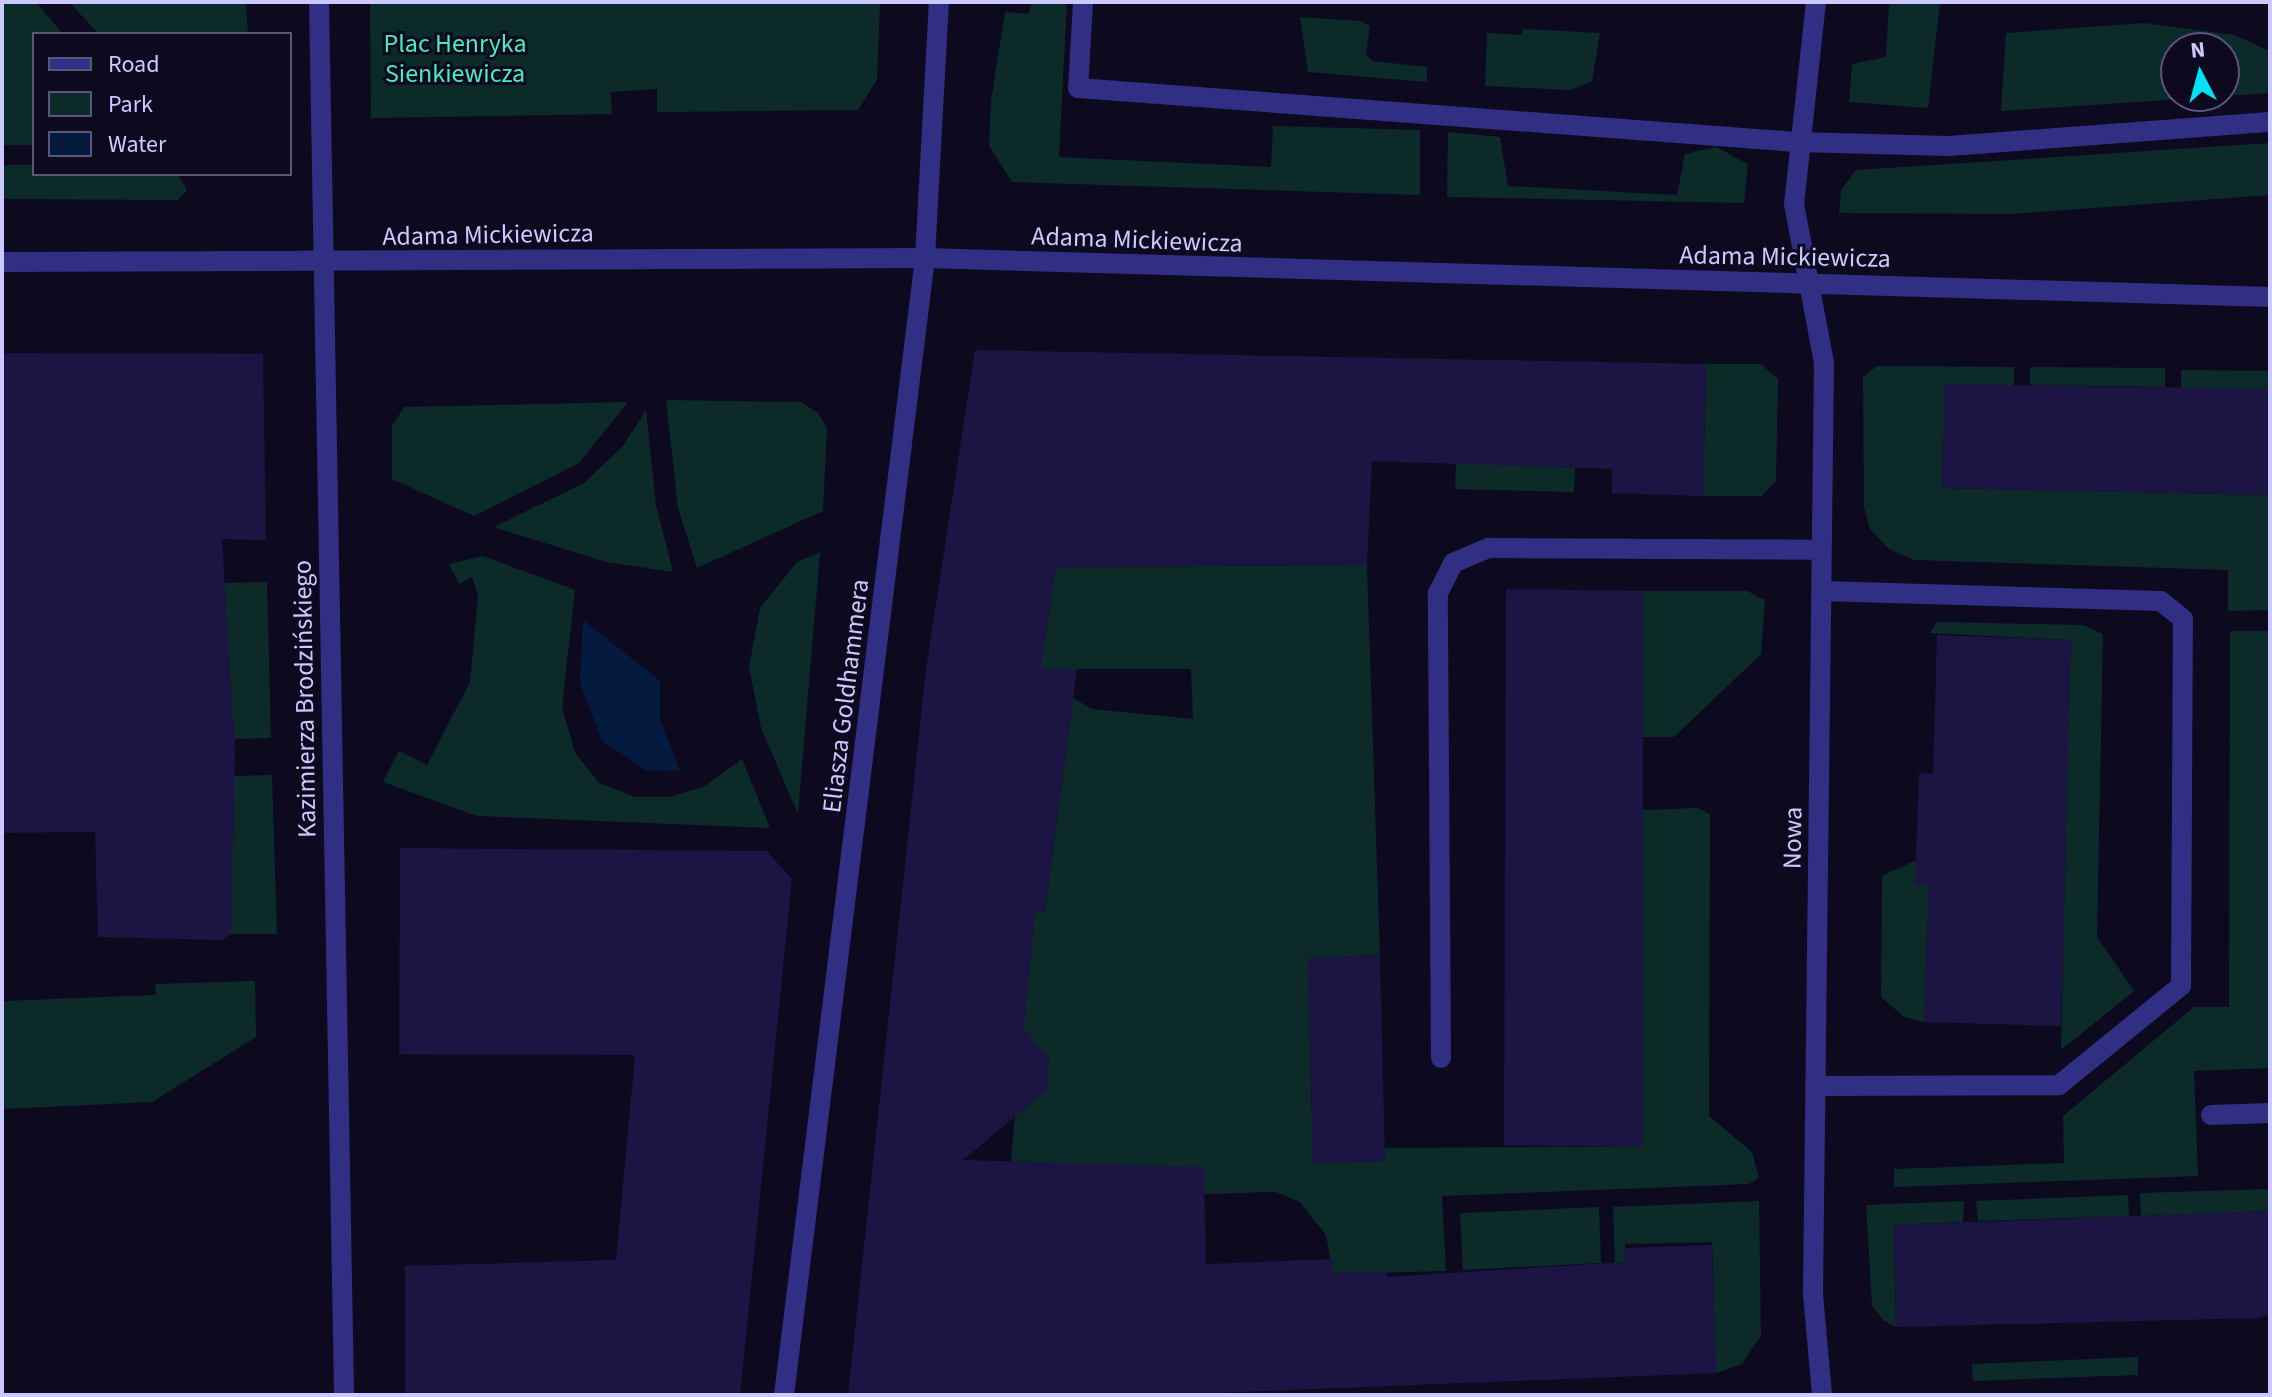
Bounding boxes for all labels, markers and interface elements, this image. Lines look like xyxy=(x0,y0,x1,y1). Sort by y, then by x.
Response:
park label: Plac Henryka Sienkiewicza xyxy=(383,28,527,90)
legend xyxy=(32,32,292,176)
north arrow xyxy=(2160,32,2240,112)
text: N xyxy=(2189,33,2207,67)
text: Road xyxy=(108,47,160,82)
text: Park xyxy=(108,87,153,122)
text: Water xyxy=(108,127,166,162)
street label: Adama Mickiewicza xyxy=(382,218,594,252)
street label: Adama Mickiewicza xyxy=(1031,221,1243,259)
street label: Adama Mickiewicza xyxy=(1679,240,1891,274)
street label: Kazimierza Brodzińskiego xyxy=(287,560,323,838)
street label: Eliasza Goldhammera xyxy=(816,577,876,815)
street label: Nowa xyxy=(1777,807,1809,869)

